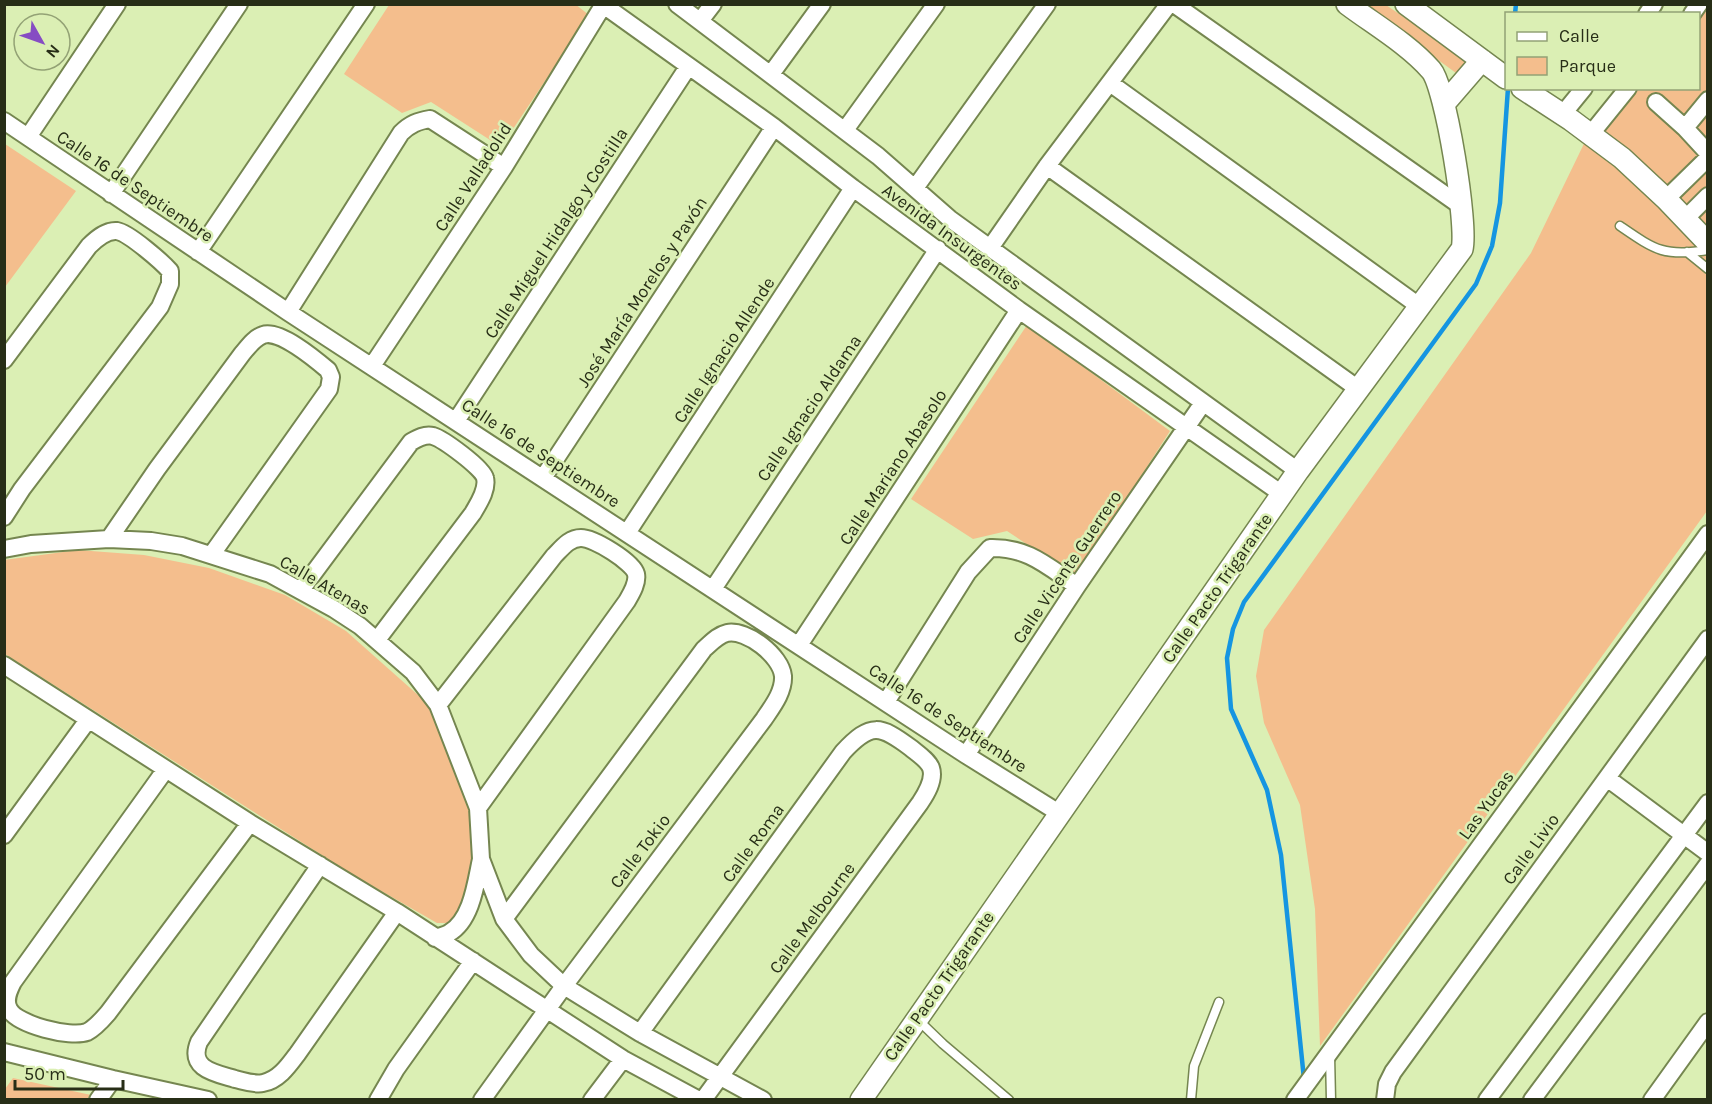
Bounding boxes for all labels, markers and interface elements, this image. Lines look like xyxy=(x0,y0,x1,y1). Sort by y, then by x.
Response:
north arrow xyxy=(12,12,72,72)
legend xyxy=(1505,12,1700,90)
text: Calle xyxy=(1559,25,1599,47)
text: N xyxy=(42,41,64,62)
text: Parque xyxy=(1559,55,1616,77)
street label: Calle Valladolid xyxy=(430,118,516,236)
street label: Calle Miguel Hidalgo y Costilla xyxy=(479,123,633,343)
street label: Calle 16 de Septiembre xyxy=(52,125,218,247)
street label: Avenida Insurgentes xyxy=(878,179,1026,295)
street label: José María Morelos y Pavón xyxy=(572,192,712,392)
street label: Calle Ignacio Allende xyxy=(669,273,779,427)
street label: Calle Ignacio Aldama xyxy=(752,331,866,485)
street label: Calle Mariano Abasolo xyxy=(834,385,952,549)
street label: Calle 16 de Septiembre xyxy=(458,394,624,512)
street label: Calle Vicente Guerrero xyxy=(1008,486,1126,648)
street label: Calle Pacto Trigarante xyxy=(1157,509,1277,667)
street label: Calle Atenas xyxy=(276,550,374,620)
street label: Calle 16 de Septiembre xyxy=(865,659,1031,777)
street label: Las Yucas xyxy=(1454,766,1518,844)
street label: Calle Roma xyxy=(717,799,789,887)
street label: Calle Livio xyxy=(1498,809,1564,889)
street label: Calle Tokio xyxy=(605,810,675,892)
street label: Calle Melbourne xyxy=(764,858,860,978)
street label: Calle Pacto Trigarante xyxy=(879,907,999,1065)
scale bar xyxy=(15,1053,123,1091)
text: 50 m xyxy=(24,1063,66,1085)

